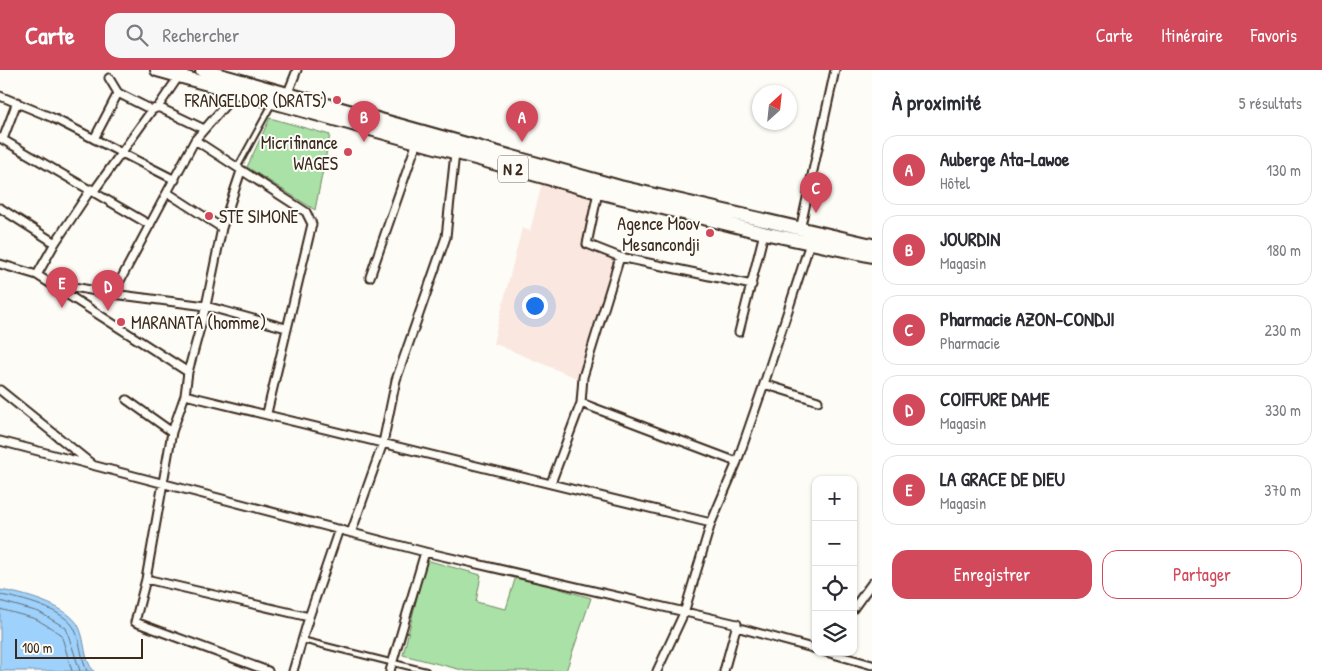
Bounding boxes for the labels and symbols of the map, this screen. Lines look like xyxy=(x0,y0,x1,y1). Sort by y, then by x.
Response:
north arrow xyxy=(752,85,797,130)
place label: FRANGELDOR (DRATS) xyxy=(184,88,327,113)
marker: FRANGELDOR (DRATS) xyxy=(331,94,343,106)
pin: B xyxy=(348,101,380,142)
pin: A xyxy=(506,101,538,142)
place label: Micrifinance WAGES xyxy=(261,130,338,176)
marker: Micrifinance WAGES xyxy=(342,146,354,158)
road number: N 2 xyxy=(498,156,528,182)
pin: C xyxy=(800,172,832,213)
place label: STE SIMONE xyxy=(219,204,299,229)
marker: STE SIMONE xyxy=(203,210,215,222)
place label: Agence Moov Mesancondji xyxy=(617,211,700,257)
marker: Agence Moov Mesancondji xyxy=(704,227,716,239)
pin: E xyxy=(46,267,78,308)
pin: D xyxy=(92,270,124,311)
your location xyxy=(522,293,548,319)
place label: MARANATA (homme) xyxy=(131,310,266,335)
marker: MARANATA (homme) xyxy=(115,316,127,328)
scale bar xyxy=(15,636,142,659)

